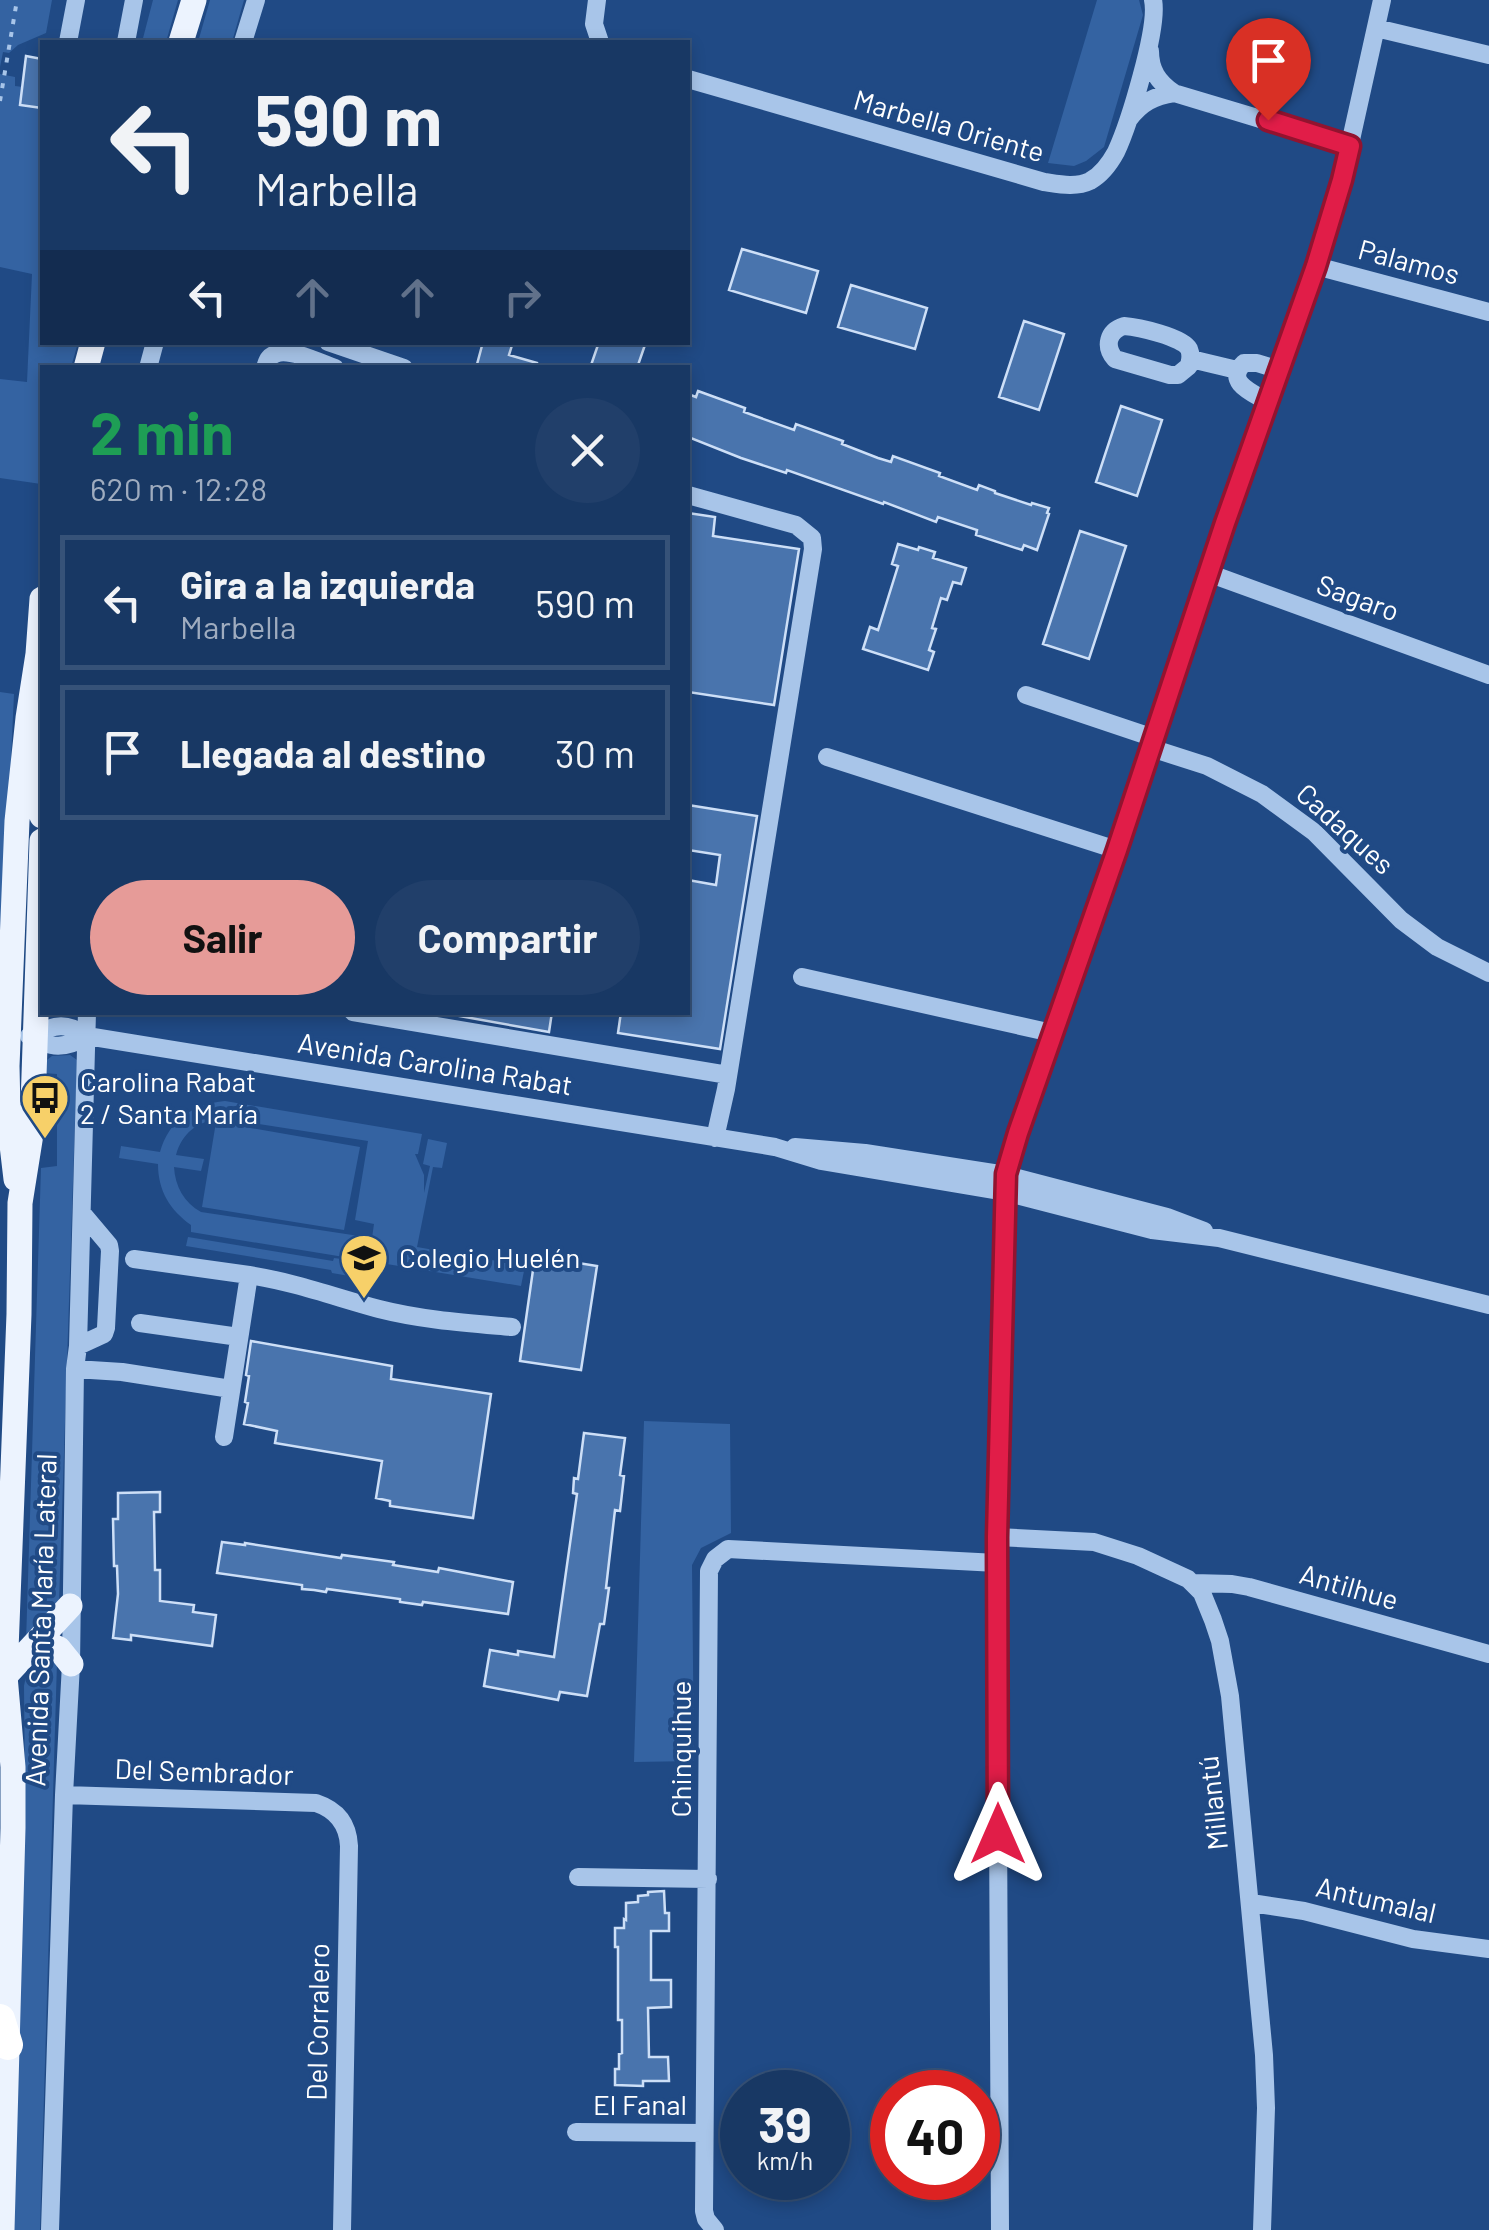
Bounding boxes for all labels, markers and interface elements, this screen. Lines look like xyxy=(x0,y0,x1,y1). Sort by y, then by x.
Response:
pin xyxy=(1226,18,1311,121)
icon: arrive xyxy=(1241,33,1296,88)
text: 590 m xyxy=(255,76,442,160)
icon: left xyxy=(90,80,220,210)
street label: Marbella Oriente xyxy=(850,82,1049,169)
text: Marbella xyxy=(255,161,419,215)
street label: Palamos xyxy=(1355,231,1464,291)
icon: left xyxy=(180,270,235,325)
icon: ahead xyxy=(285,270,340,325)
icon: ahead xyxy=(390,270,445,325)
icon: right xyxy=(495,270,550,325)
text: 2 min xyxy=(90,395,234,467)
button: close xyxy=(535,398,640,503)
text: 620 m · 12:28 xyxy=(90,469,267,507)
text: Gira a la izquierda xyxy=(180,561,475,607)
street label: Sagaro xyxy=(1312,567,1404,628)
icon: left xyxy=(95,575,150,630)
text: 590 m xyxy=(535,580,635,626)
text: Marbella xyxy=(180,607,296,645)
icon: arrive xyxy=(95,725,150,780)
text: Llegada al destino xyxy=(180,730,486,776)
text: 30 m xyxy=(555,730,635,776)
street label: Cadaques xyxy=(1290,776,1401,881)
button: Salir xyxy=(90,880,355,995)
button: Compartir xyxy=(375,880,640,995)
street label: Avenida Carolina Rabat xyxy=(295,1025,575,1102)
place label: Carolina Rabat 2 / Santa María xyxy=(80,1064,258,1130)
bus stop icon: Carolina Rabat 2 / Santa María xyxy=(19,1072,71,1140)
school or university icon: Colegio Huelén xyxy=(338,1232,390,1300)
place label: Colegio Huelén xyxy=(399,1240,580,1274)
street label: Avenida Santa María Lateral xyxy=(17,1453,63,1787)
street label: Antilhue xyxy=(1296,1556,1402,1616)
street label: Chinquihue xyxy=(663,1681,697,1817)
street label: Del Sembrador xyxy=(114,1751,294,1791)
street label: Millantú xyxy=(1190,1754,1234,1852)
position arrow xyxy=(946,1782,1050,1886)
street label: Antumalal xyxy=(1313,1869,1439,1929)
street label: Del Corralero xyxy=(299,1943,335,2101)
speed limit sign: 40 xyxy=(870,2070,1000,2200)
street label: El Fanal xyxy=(593,2087,687,2121)
text: 39 xyxy=(758,2093,812,2153)
text: km/h xyxy=(757,2145,813,2175)

